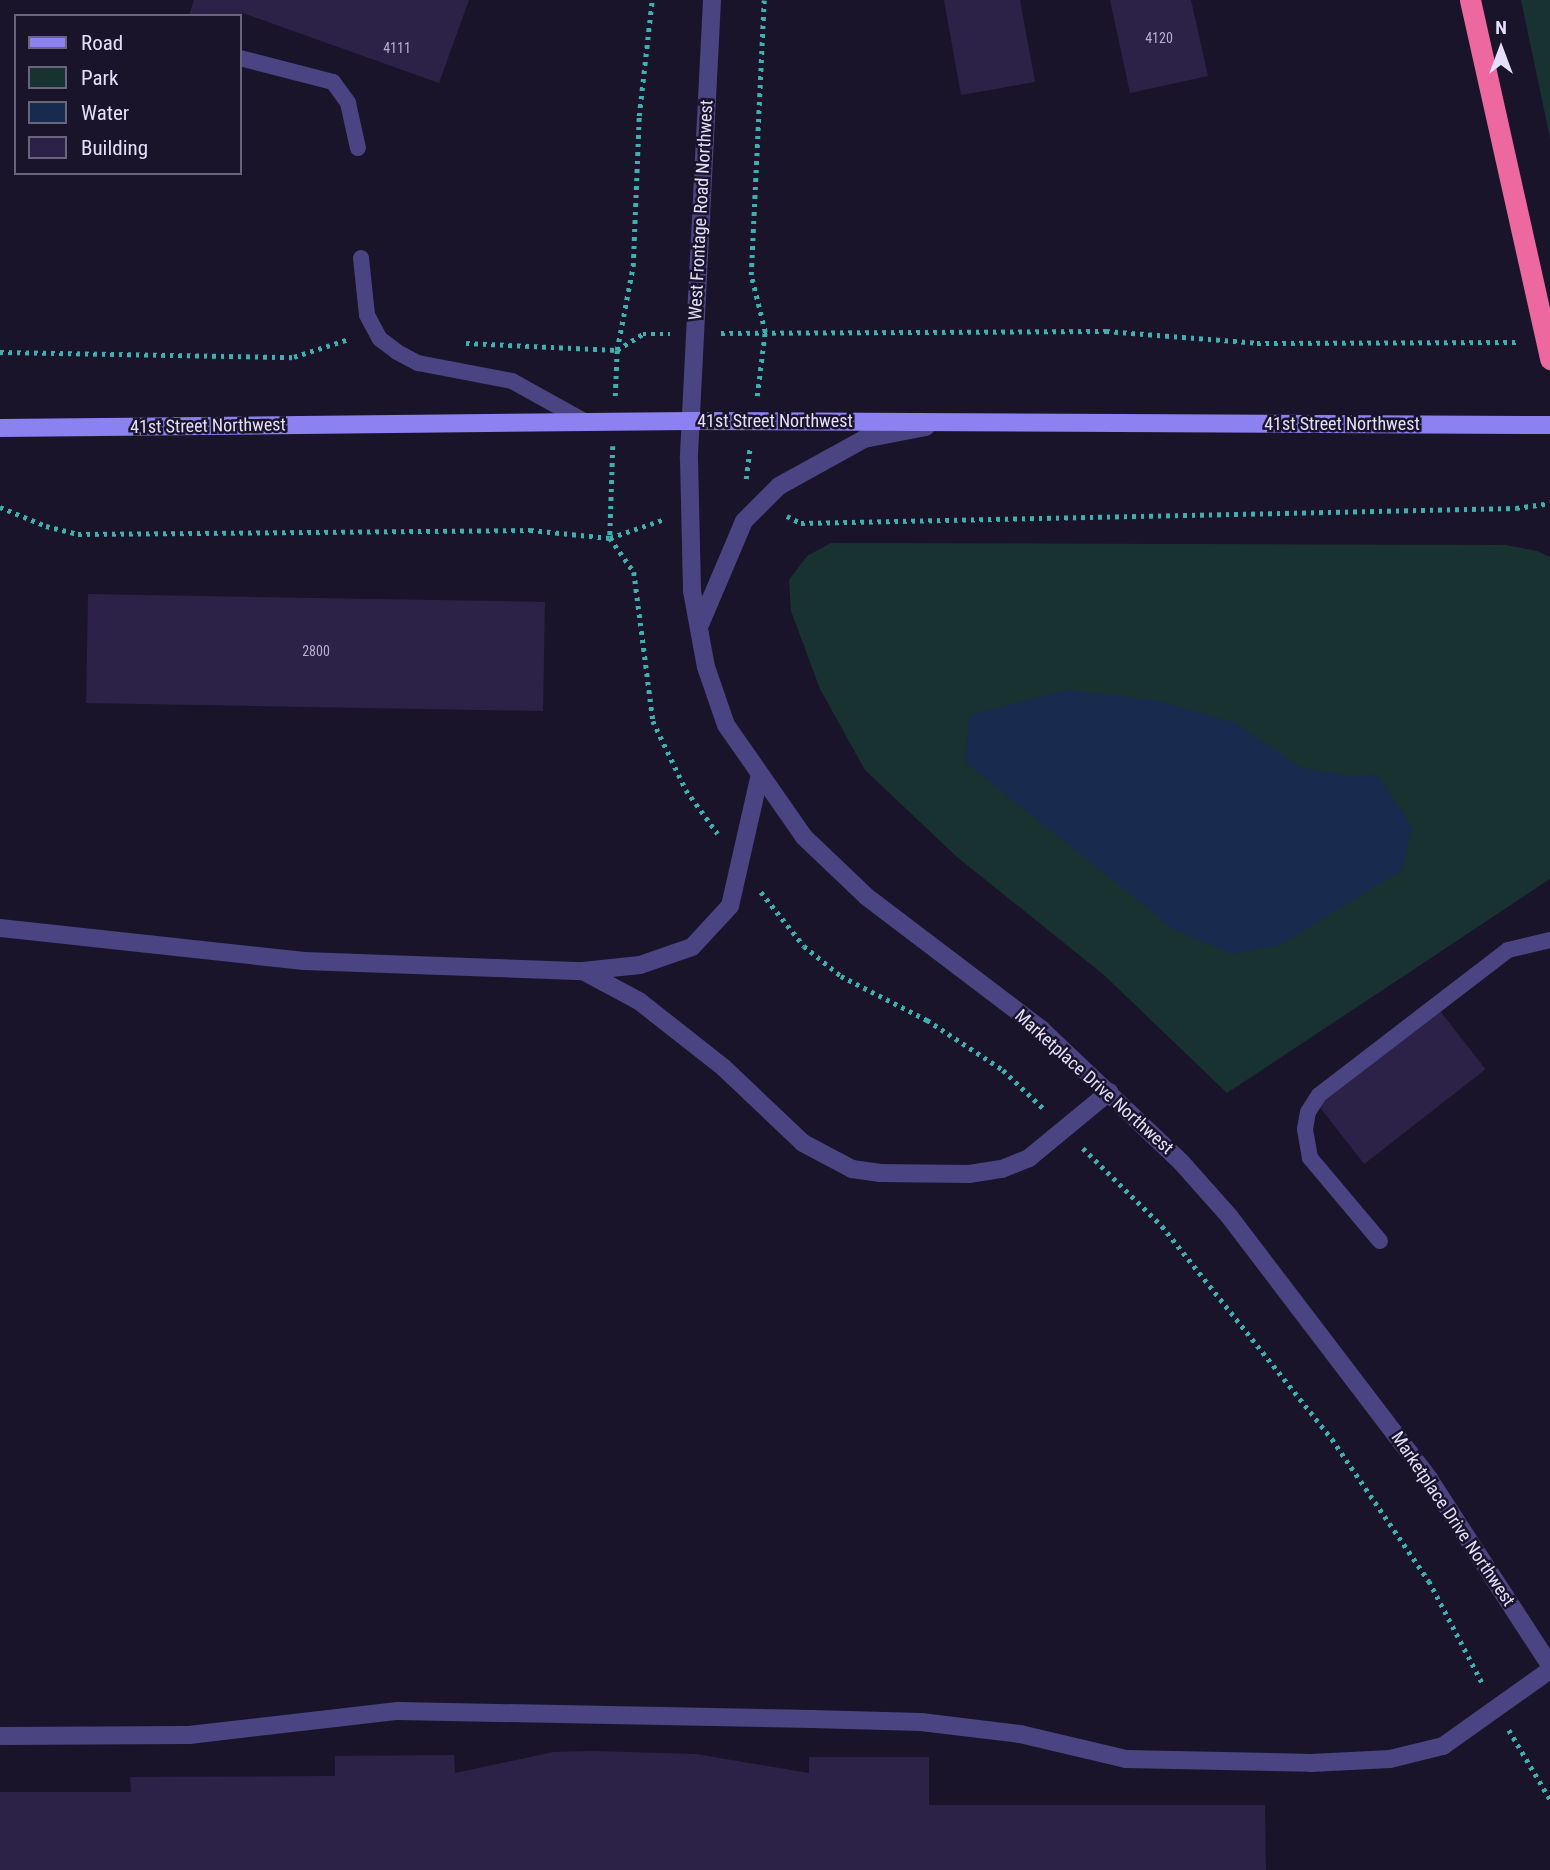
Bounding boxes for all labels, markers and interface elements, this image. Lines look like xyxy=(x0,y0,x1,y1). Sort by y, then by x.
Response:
legend xyxy=(14,14,242,175)
north arrow xyxy=(1466,14,1536,84)
text: N xyxy=(1495,16,1507,39)
house number: 4120 xyxy=(1145,30,1173,46)
text: Road xyxy=(81,31,123,55)
house number: 4111 xyxy=(383,40,411,56)
text: Park xyxy=(81,66,118,90)
street label: West Frontage Road Northwest xyxy=(684,99,718,321)
text: Water xyxy=(81,101,129,125)
text: Building xyxy=(81,136,148,160)
street label: 41st Street Northwest xyxy=(697,410,853,432)
street label: 41st Street Northwest xyxy=(1264,413,1420,435)
street label: 41st Street Northwest xyxy=(130,414,286,438)
house number: 2800 xyxy=(302,643,330,659)
street label: Marketplace Drive Northwest xyxy=(1010,1005,1178,1159)
street label: Marketplace Drive Northwest xyxy=(1387,1428,1519,1610)

